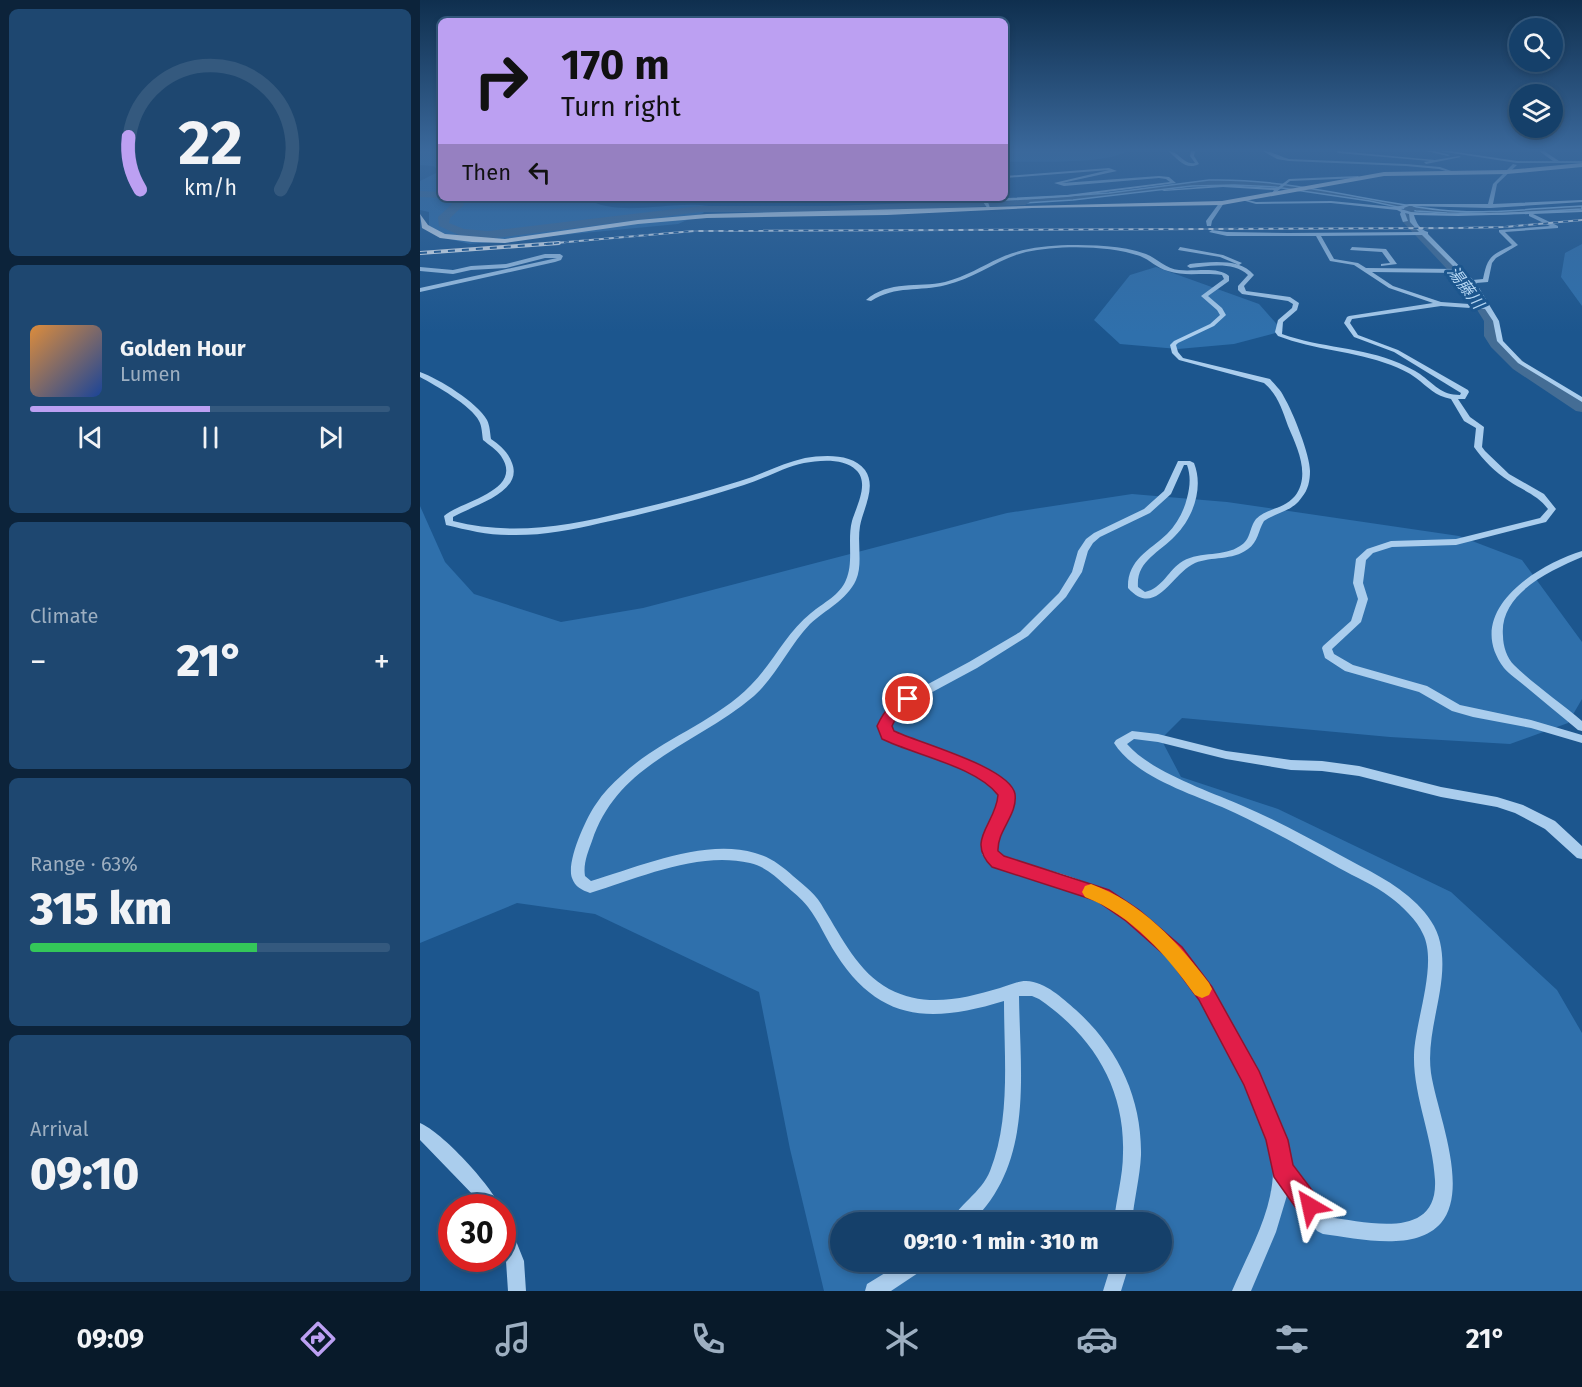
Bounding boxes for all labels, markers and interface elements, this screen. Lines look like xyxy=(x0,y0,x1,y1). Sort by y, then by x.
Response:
map controls xyxy=(1509,18,1563,138)
button: search xyxy=(1509,18,1563,72)
text: 170 m xyxy=(561,40,670,90)
icon: right xyxy=(462,42,540,120)
button: layers xyxy=(1509,84,1563,138)
text: Turn right xyxy=(561,91,681,123)
text: 22 xyxy=(178,106,242,181)
icon: left xyxy=(523,156,556,189)
text: Then xyxy=(462,159,511,186)
text: km/h xyxy=(183,175,237,201)
water label: 湯藤川 xyxy=(1444,262,1489,314)
text: Golden Hour xyxy=(120,335,246,362)
text: Lumen xyxy=(120,362,181,386)
icon: previous xyxy=(74,421,107,454)
icon: pause xyxy=(194,421,227,454)
icon: next xyxy=(314,421,347,454)
text: Climate xyxy=(30,604,98,628)
text: 21° xyxy=(176,634,244,688)
text: − xyxy=(30,642,47,682)
text: + xyxy=(374,642,390,682)
pin xyxy=(882,673,933,724)
icon: arrive xyxy=(891,682,924,715)
text: Range · 63% xyxy=(30,852,138,876)
text: 315 km xyxy=(30,882,172,936)
text: Arrival xyxy=(30,1117,89,1141)
text: 09:10 xyxy=(30,1147,139,1201)
position arrow xyxy=(1278,1174,1342,1238)
speed limit sign: 30 xyxy=(438,1194,516,1272)
text: 09:10 · 1 min · 310 m xyxy=(904,1228,1098,1255)
icon: directions xyxy=(297,1318,339,1360)
icon: music xyxy=(492,1318,534,1360)
icon: phone xyxy=(687,1318,729,1360)
icon: climate xyxy=(881,1318,923,1360)
icon: car xyxy=(1076,1318,1118,1360)
icon: filters xyxy=(1271,1318,1313,1360)
text: 09:09 xyxy=(76,1323,144,1355)
text: 21° xyxy=(1466,1323,1506,1355)

